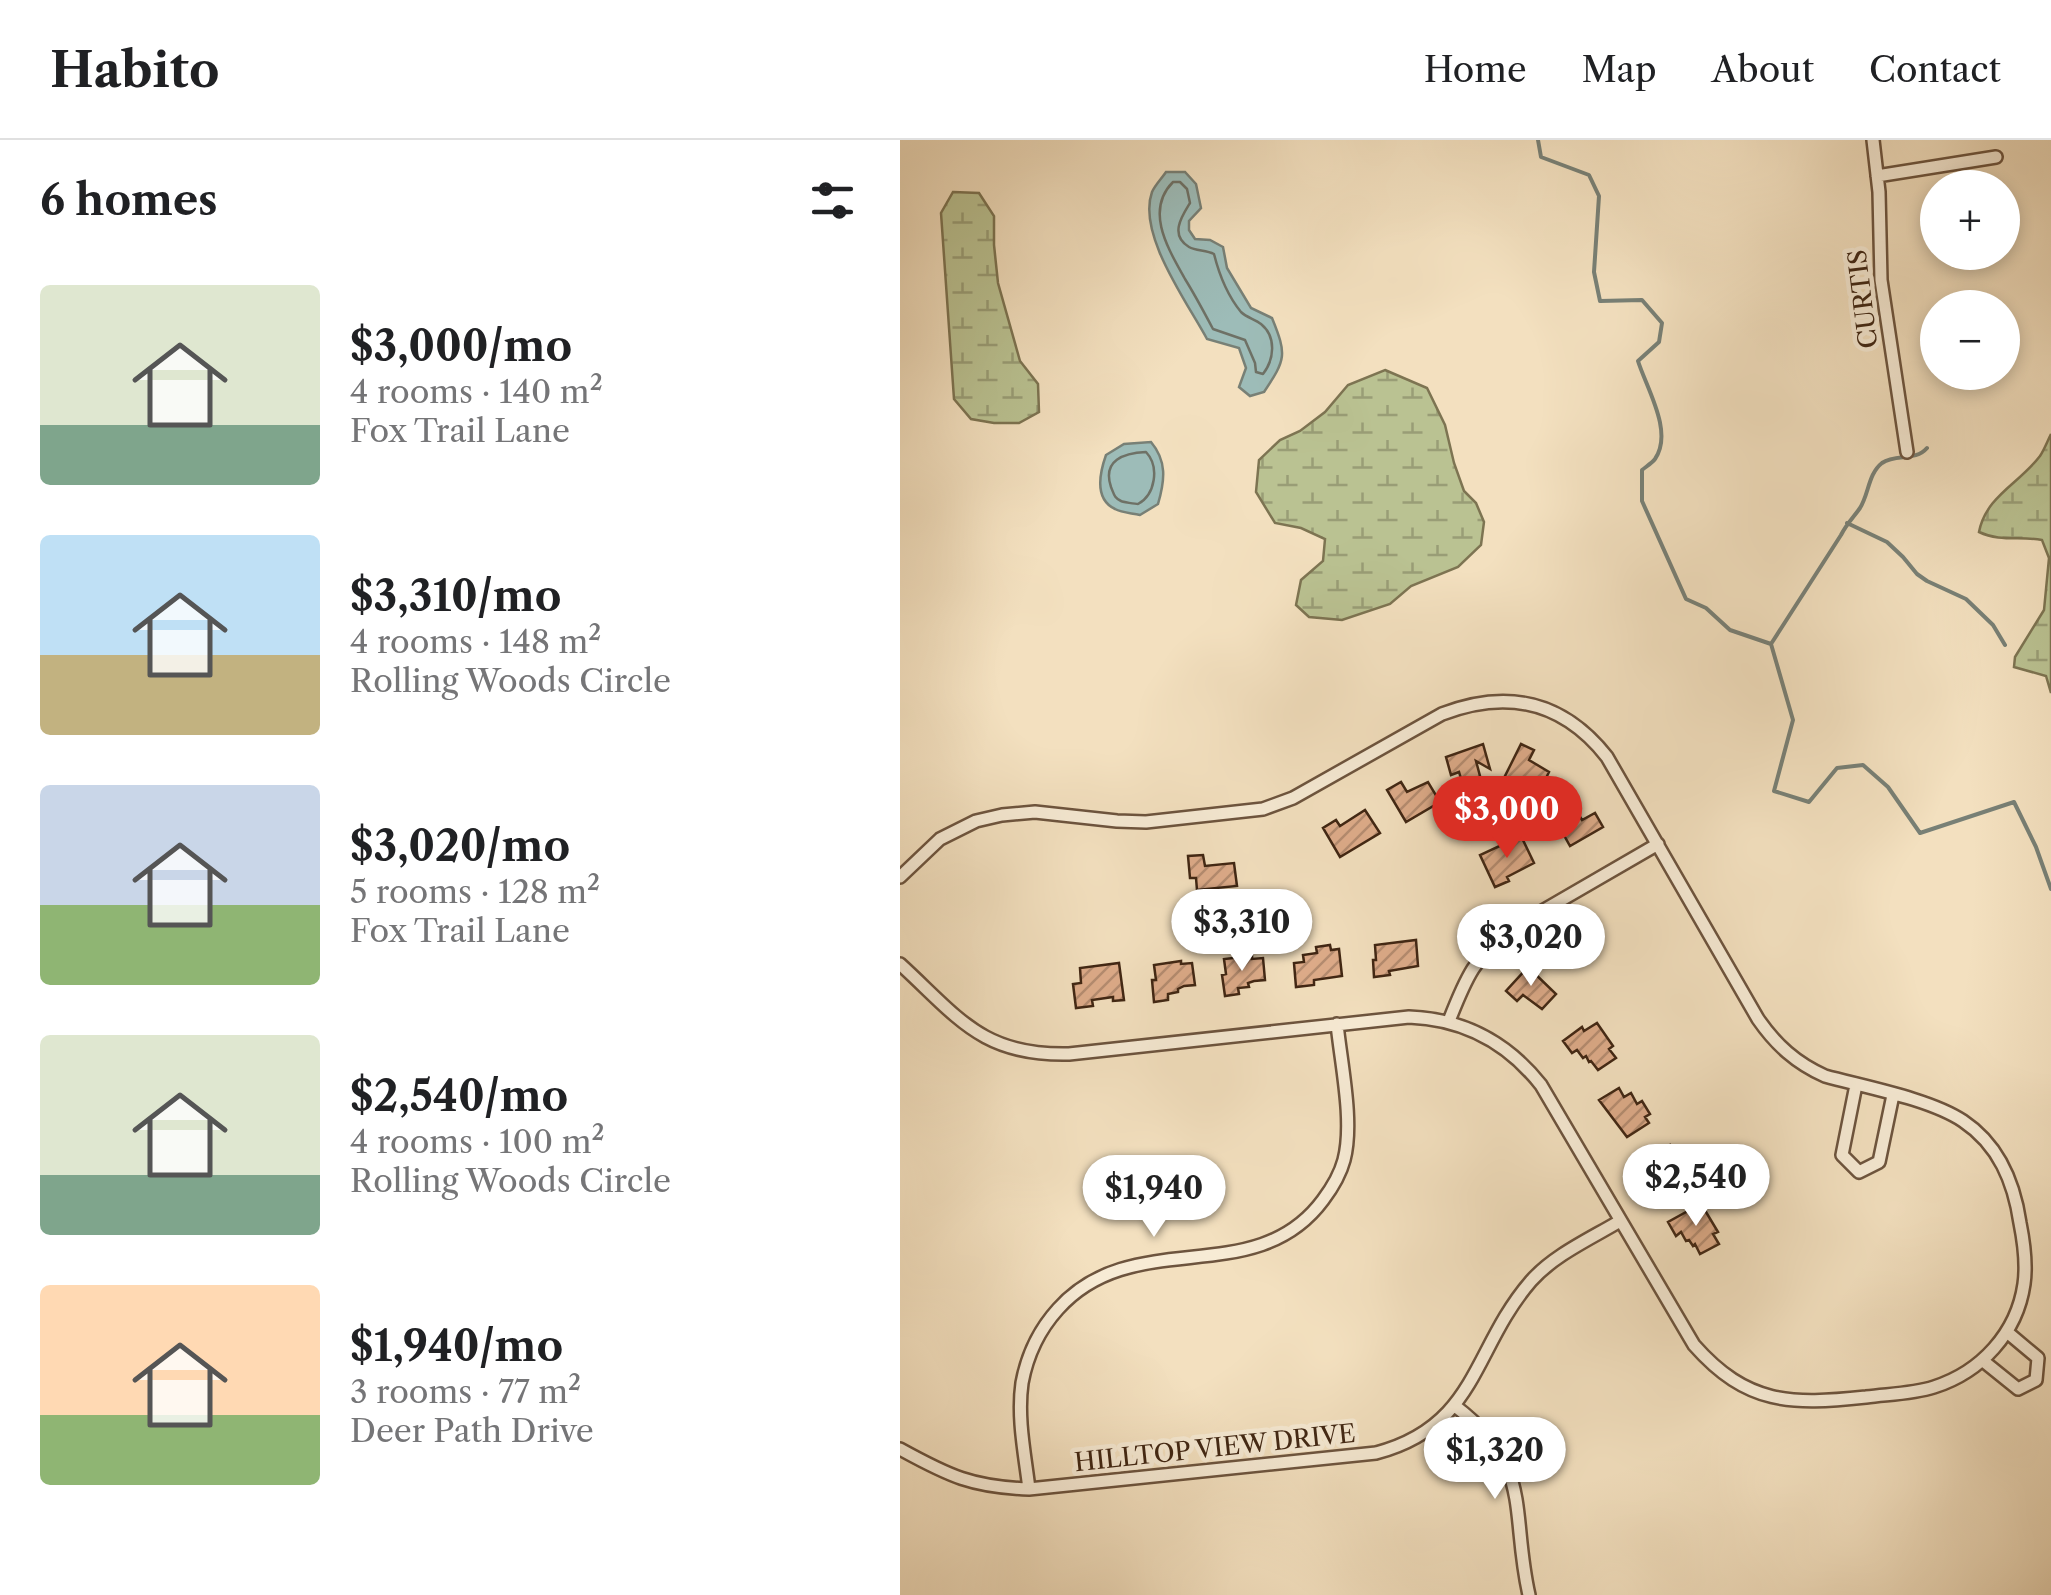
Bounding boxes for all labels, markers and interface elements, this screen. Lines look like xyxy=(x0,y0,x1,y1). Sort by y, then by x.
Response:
text: Habito xyxy=(50,40,219,99)
text: Home xyxy=(1424,48,1526,91)
text: Map xyxy=(1581,48,1657,91)
text: About xyxy=(1712,48,1814,91)
text: Contact xyxy=(1869,48,2001,91)
map controls xyxy=(1920,170,2020,390)
button: + xyxy=(1920,170,2020,270)
icon: filters xyxy=(805,173,860,228)
text: 6 homes xyxy=(40,174,218,226)
street label: CURTIS xyxy=(1842,248,1884,350)
button: − xyxy=(1920,290,2020,390)
text: $3,000/mo xyxy=(350,320,572,372)
icon: home xyxy=(120,325,240,445)
text: 4 rooms · 140 m² xyxy=(350,372,603,411)
text: Fox Trail Lane xyxy=(350,411,570,450)
text: $3,310/mo xyxy=(350,570,561,622)
icon: home xyxy=(120,575,240,695)
text: 4 rooms · 148 m² xyxy=(350,622,601,661)
text: Rolling Woods Circle xyxy=(350,661,671,700)
pin: $3,000 xyxy=(1426,776,1588,861)
text: $3,000 xyxy=(1454,789,1560,828)
text: $3,020/mo xyxy=(350,820,570,872)
icon: home xyxy=(120,825,240,945)
text: 5 rooms · 128 m² xyxy=(350,872,600,911)
pin: $3,310 xyxy=(1161,889,1323,974)
text: $3,310 xyxy=(1193,902,1291,941)
pin: $3,020 xyxy=(1450,904,1612,989)
text: Fox Trail Lane xyxy=(350,911,570,950)
text: $3,020 xyxy=(1479,917,1583,956)
text: $2,540/mo xyxy=(350,1070,568,1122)
icon: home xyxy=(120,1075,240,1195)
text: 4 rooms · 100 m² xyxy=(350,1122,605,1161)
pin: $2,540 xyxy=(1615,1144,1777,1229)
pin: $1,940 xyxy=(1073,1155,1235,1240)
text: $2,540 xyxy=(1645,1157,1747,1196)
text: Rolling Woods Circle xyxy=(350,1161,671,1200)
text: $1,940 xyxy=(1105,1168,1203,1207)
text: $1,940/mo xyxy=(350,1320,563,1372)
icon: home xyxy=(120,1325,240,1445)
text: 3 rooms · 77 m² xyxy=(350,1372,581,1411)
text: Deer Path Drive xyxy=(350,1411,594,1450)
pin: $1,320 xyxy=(1414,1417,1576,1502)
street label: HILLTOP VIEW DRIVE xyxy=(1073,1418,1357,1478)
text: $1,320 xyxy=(1446,1430,1544,1469)

